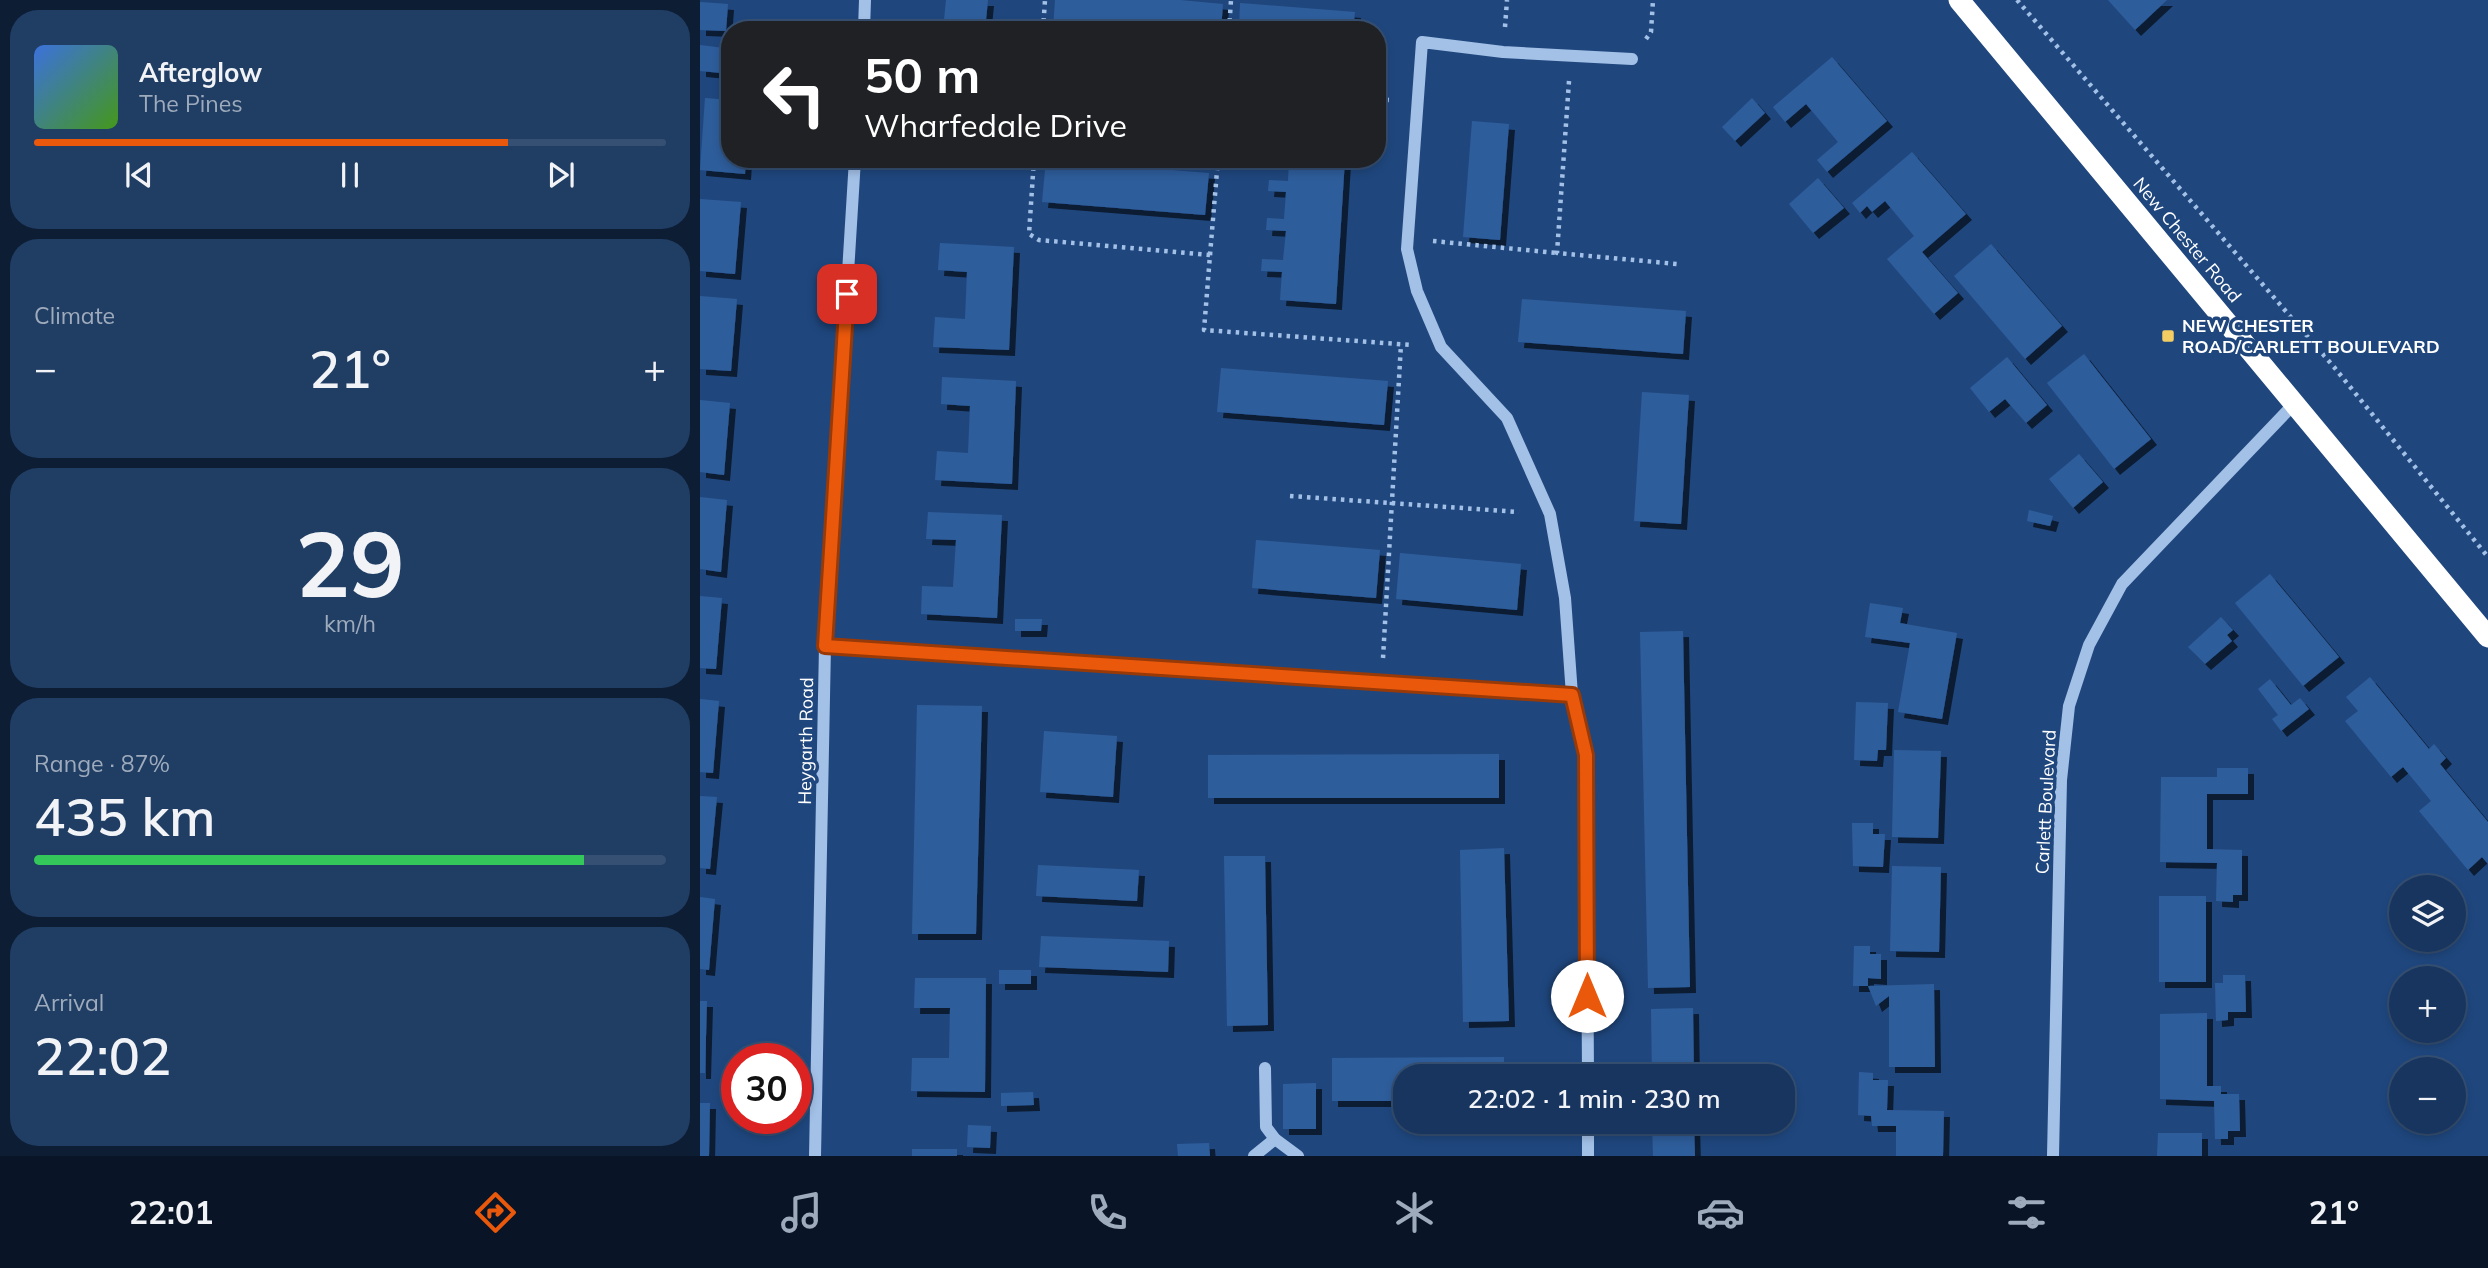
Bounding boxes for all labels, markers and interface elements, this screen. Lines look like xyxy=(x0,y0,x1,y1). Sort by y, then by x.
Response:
text: 50 m xyxy=(864,44,980,105)
icon: left xyxy=(749,49,840,140)
text: Afterglow xyxy=(139,56,262,89)
text: The Pines xyxy=(139,89,243,118)
text: Wharfedale Drive xyxy=(864,105,1127,145)
icon: previous xyxy=(120,156,158,194)
icon: pause xyxy=(331,156,369,194)
icon: next xyxy=(542,156,580,194)
street label: New Chester Road xyxy=(2128,172,2246,307)
pin xyxy=(817,264,877,324)
icon: arrive xyxy=(828,275,866,313)
text: Climate xyxy=(34,301,115,330)
place label: NEW CHESTER ROAD/CARLETT BOULEVARD xyxy=(2182,314,2440,358)
marker: NEW CHESTER ROAD/CARLETT BOULEVARD xyxy=(2160,328,2176,344)
text: 21° xyxy=(309,336,391,401)
text: − xyxy=(34,344,57,392)
text: + xyxy=(643,344,666,392)
text: 29 xyxy=(295,506,405,620)
text: km/h xyxy=(324,609,376,638)
street label: Heygarth Road xyxy=(793,677,818,805)
street label: Carlett Boulevard xyxy=(2030,729,2061,875)
text: Range · 87% xyxy=(34,749,170,778)
text: 435 km xyxy=(34,784,215,849)
map controls xyxy=(2389,875,2466,1134)
button: layers xyxy=(2389,875,2466,952)
position arrow xyxy=(1550,959,1624,1033)
button: + xyxy=(2389,966,2466,1043)
text: Arrival xyxy=(34,988,104,1017)
text: 22:02 xyxy=(34,1023,171,1088)
speed limit sign: 30 xyxy=(721,1043,812,1134)
button: − xyxy=(2389,1057,2466,1134)
text: 22:02 · 1 min · 230 m xyxy=(1467,1082,1721,1115)
icon: directions xyxy=(471,1188,520,1237)
icon: music xyxy=(777,1188,826,1237)
icon: phone xyxy=(1083,1188,1132,1237)
icon: climate xyxy=(1390,1188,1439,1237)
icon: car xyxy=(1696,1188,1745,1237)
icon: filters xyxy=(2002,1188,2051,1237)
text: 22:01 xyxy=(129,1192,213,1232)
text: 21° xyxy=(2309,1192,2359,1232)

